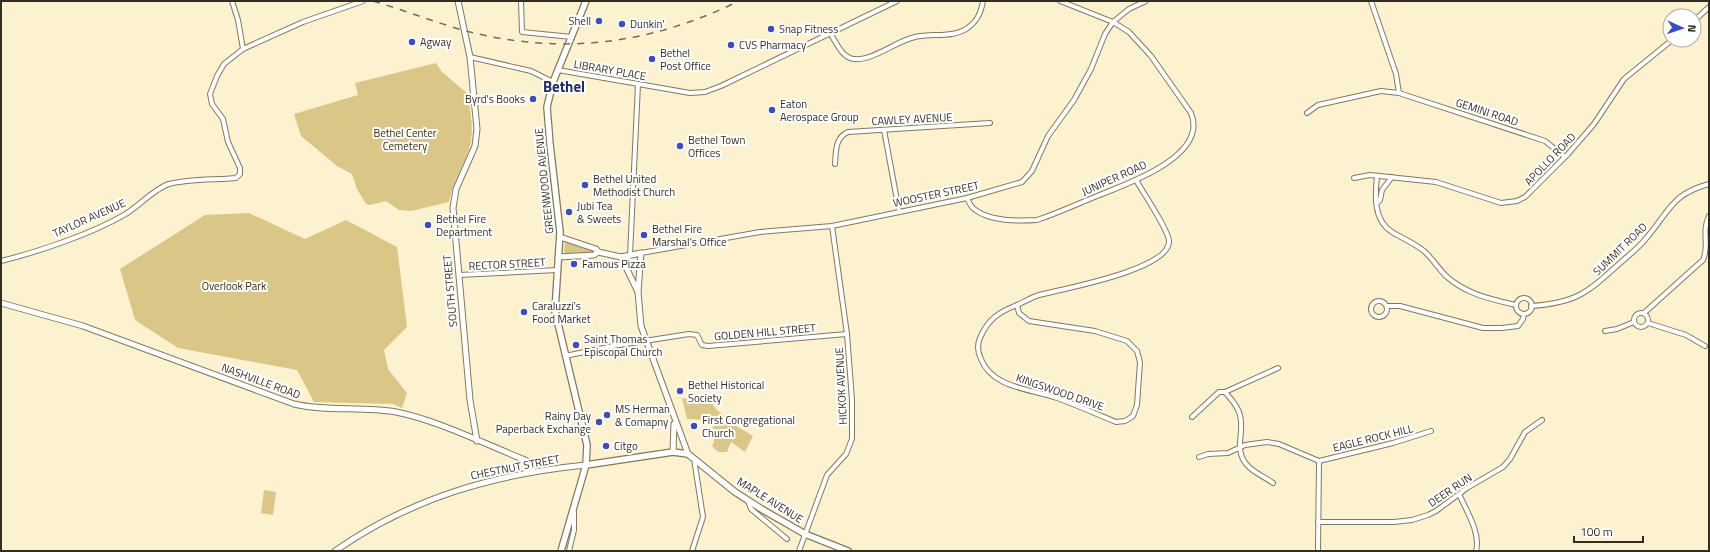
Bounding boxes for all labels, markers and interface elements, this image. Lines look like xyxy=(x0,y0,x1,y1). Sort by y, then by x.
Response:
north arrow xyxy=(1662,8,1702,48)
place label: Shell xyxy=(568,13,591,29)
marker: Shell xyxy=(594,16,604,26)
place label: Dunkin' xyxy=(630,16,665,32)
marker: Dunkin' xyxy=(617,19,627,29)
place label: Snap Fitness xyxy=(779,21,838,37)
marker: Snap Fitness xyxy=(766,24,776,34)
text: N xyxy=(1684,24,1700,33)
place label: Agway xyxy=(420,34,452,50)
marker: Agway xyxy=(407,37,417,47)
place label: CVS Pharmacy xyxy=(739,37,807,53)
marker: CVS Pharmacy xyxy=(726,40,736,50)
place label: Bethel Post Office xyxy=(660,45,711,74)
marker: Bethel Post Office xyxy=(647,54,657,64)
street label: LIBRARY PLACE xyxy=(573,56,647,84)
district label: Bethel xyxy=(543,75,585,98)
place label: Byrd's Books xyxy=(465,91,525,107)
marker: Byrd's Books xyxy=(528,94,538,104)
street label: GEMINI ROAD xyxy=(1454,94,1520,130)
place label: Eaton Aerospace Group xyxy=(780,96,859,125)
marker: Eaton Aerospace Group xyxy=(767,105,777,115)
street label: CAWLEY AVENUE xyxy=(871,109,953,129)
park label: Bethel Center Cemetery xyxy=(373,125,437,154)
street label: GREENWOOD AVENUE xyxy=(530,127,558,235)
street label: APOLLO ROAD xyxy=(1521,129,1579,189)
place label: Bethel Town Offices xyxy=(688,132,746,161)
marker: Bethel Town Offices xyxy=(675,141,685,151)
street label: JUNIPER ROAD xyxy=(1079,157,1149,199)
place label: Bethel United Methodist Church xyxy=(593,171,675,200)
street label: WOOSTER STREET xyxy=(891,177,981,211)
marker: Bethel United Methodist Church xyxy=(580,180,590,190)
street label: TAYLOR AVENUE xyxy=(50,195,128,241)
place label: Jubi Tea & Sweets xyxy=(577,198,621,227)
marker: Jubi Tea & Sweets xyxy=(564,207,574,217)
place label: Bethel Fire Department xyxy=(436,211,492,240)
street label: SUMMIT ROAD xyxy=(1589,219,1651,279)
marker: Bethel Fire Department xyxy=(423,220,433,230)
place label: Bethel Fire Marshal's Office xyxy=(652,221,727,250)
marker: Bethel Fire Marshal's Office xyxy=(639,230,649,240)
street label: SOUTH STREET xyxy=(439,254,461,328)
street label: RECTOR STREET xyxy=(468,254,546,274)
place label: Famous Pizza xyxy=(582,256,646,272)
marker: Famous Pizza xyxy=(569,259,579,269)
park label: Overlook Park xyxy=(202,278,267,294)
place label: Caraluzzi's Food Market xyxy=(532,298,591,327)
marker: Caraluzzi's Food Market xyxy=(519,307,529,317)
street label: GOLDEN HILL STREET xyxy=(714,320,817,344)
place label: Saint Thomas Episcopal Church xyxy=(584,331,662,360)
marker: Saint Thomas Episcopal Church xyxy=(571,340,581,350)
street label: HICKOK AVENUE xyxy=(831,347,851,425)
street label: NASHVILLE ROAD xyxy=(219,359,303,403)
street label: KINGSWOOD DRIVE xyxy=(1014,369,1106,415)
place label: Bethel Historical Society xyxy=(688,377,764,406)
marker: Bethel Historical Society xyxy=(675,386,685,396)
place label: MS Herman & Comapny xyxy=(615,401,670,430)
place label: Rainy Day Paperback Exchange xyxy=(496,408,592,437)
marker: MS Herman & Comapny xyxy=(602,410,612,420)
place label: First Congregational Church xyxy=(702,412,795,441)
marker: Rainy Day Paperback Exchange xyxy=(594,417,604,427)
street label: EAGLE ROCK HILL xyxy=(1331,420,1416,456)
marker: First Congregational Church xyxy=(689,421,699,431)
place label: Citgo xyxy=(614,438,638,454)
marker: Citgo xyxy=(601,441,611,451)
street label: CHESTNUT STREET xyxy=(469,450,561,483)
street label: DEER RUN xyxy=(1425,469,1475,511)
street label: MAPLE AVENUE xyxy=(734,473,806,527)
scale bar xyxy=(1574,518,1643,544)
text: 100 m xyxy=(1580,522,1613,541)

